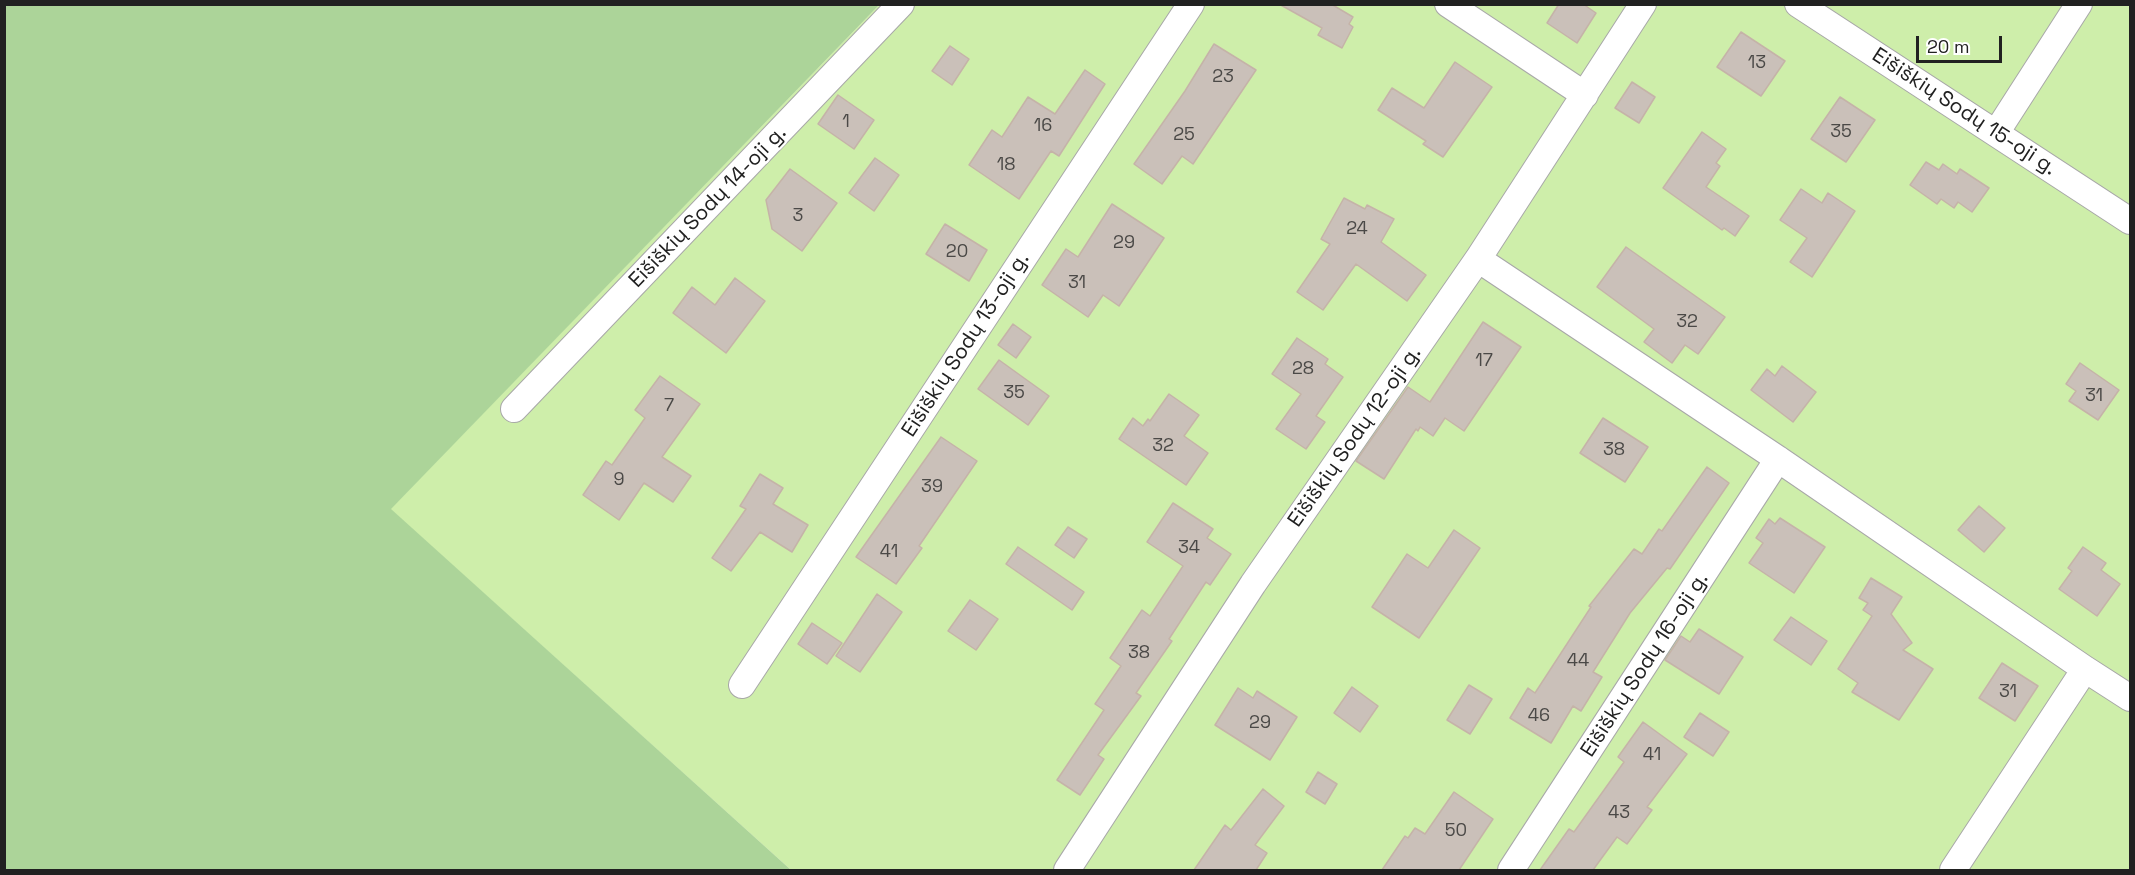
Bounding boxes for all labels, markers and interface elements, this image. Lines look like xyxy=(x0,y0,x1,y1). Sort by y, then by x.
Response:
scale bar xyxy=(1919,24,2004,62)
text: 20 m xyxy=(1927,35,1970,58)
street label: Eišiškių Sodų 15-oji g. xyxy=(1867,43,2061,181)
house number: 13 xyxy=(1748,52,1766,74)
house number: 23 xyxy=(1212,66,1234,88)
house number: 1 xyxy=(842,111,850,133)
house number: 16 xyxy=(1034,115,1052,137)
street label: Eišiškių Sodų 14-oji g. xyxy=(624,121,792,293)
house number: 35 xyxy=(1830,121,1852,143)
house number: 25 xyxy=(1173,124,1195,146)
house number: 18 xyxy=(997,154,1015,176)
house number: 3 xyxy=(793,205,803,227)
house number: 24 xyxy=(1346,218,1368,240)
house number: 29 xyxy=(1113,232,1135,254)
house number: 20 xyxy=(946,241,968,263)
street label: Eišiškių Sodų 13-oji g. xyxy=(897,248,1035,442)
house number: 31 xyxy=(1068,272,1086,294)
house number: 32 xyxy=(1676,311,1698,333)
street label: Eišiškių Sodų 12-oji g. xyxy=(1283,342,1427,532)
house number: 17 xyxy=(1475,350,1493,372)
house number: 28 xyxy=(1292,358,1314,380)
house number: 35 xyxy=(1003,382,1025,404)
house number: 31 xyxy=(2085,385,2103,407)
house number: 7 xyxy=(664,395,674,417)
house number: 32 xyxy=(1152,435,1174,457)
house number: 38 xyxy=(1603,439,1625,461)
house number: 9 xyxy=(613,469,625,491)
house number: 39 xyxy=(921,476,943,498)
house number: 34 xyxy=(1178,537,1200,559)
house number: 41 xyxy=(880,541,898,563)
street label: Eišiškių Sodų 16-oji g. xyxy=(1576,568,1714,762)
house number: 38 xyxy=(1128,642,1150,664)
house number: 44 xyxy=(1567,650,1589,672)
house number: 31 xyxy=(1999,681,2017,703)
house number: 46 xyxy=(1528,705,1550,727)
house number: 29 xyxy=(1249,712,1271,734)
house number: 41 xyxy=(1643,744,1661,766)
house number: 43 xyxy=(1608,802,1630,824)
house number: 50 xyxy=(1445,820,1467,842)

